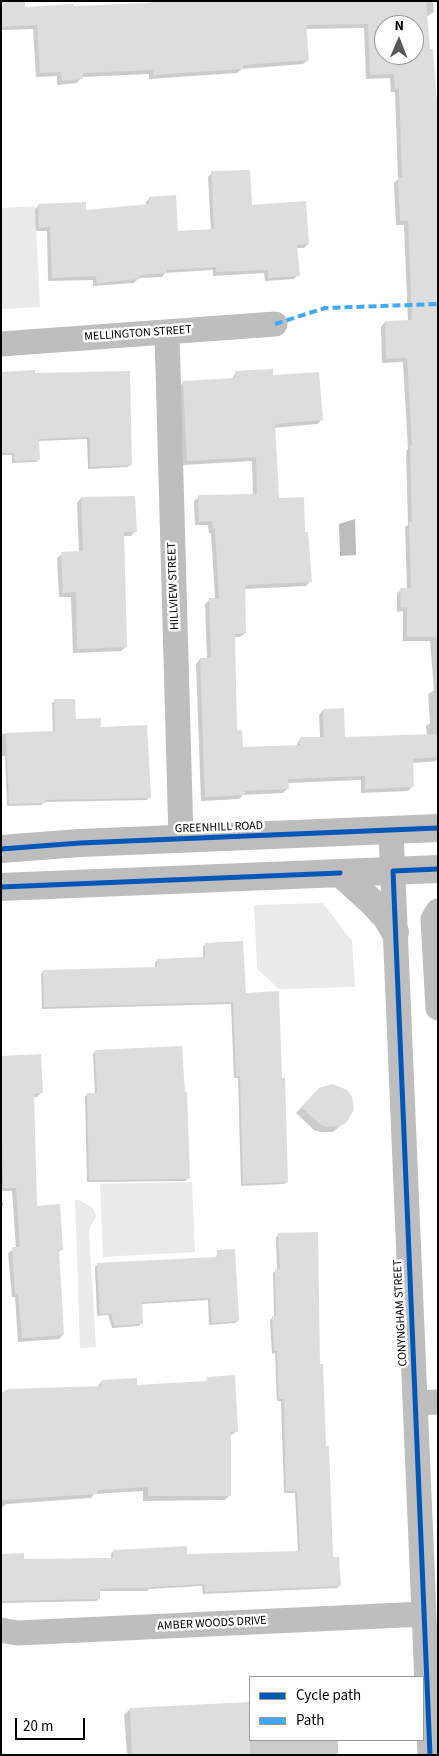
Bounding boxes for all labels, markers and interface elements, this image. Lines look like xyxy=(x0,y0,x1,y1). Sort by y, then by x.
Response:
north arrow xyxy=(374,15,424,65)
text: N xyxy=(394,16,404,36)
street label: MELLINGTON STREET xyxy=(84,323,192,345)
street label: HILLVIEW STREET xyxy=(165,542,183,630)
street label: GREENHILL ROAD xyxy=(175,819,263,837)
street label: CONYNGHAM STREET xyxy=(391,1259,411,1367)
street label: AMBER WOODS DRIVE xyxy=(157,1614,267,1634)
legend xyxy=(249,1676,424,1741)
text: Cycle path xyxy=(296,1685,361,1706)
scale bar xyxy=(18,1708,88,1740)
text: Path xyxy=(296,1710,324,1731)
text: 20 m xyxy=(23,1716,53,1737)

